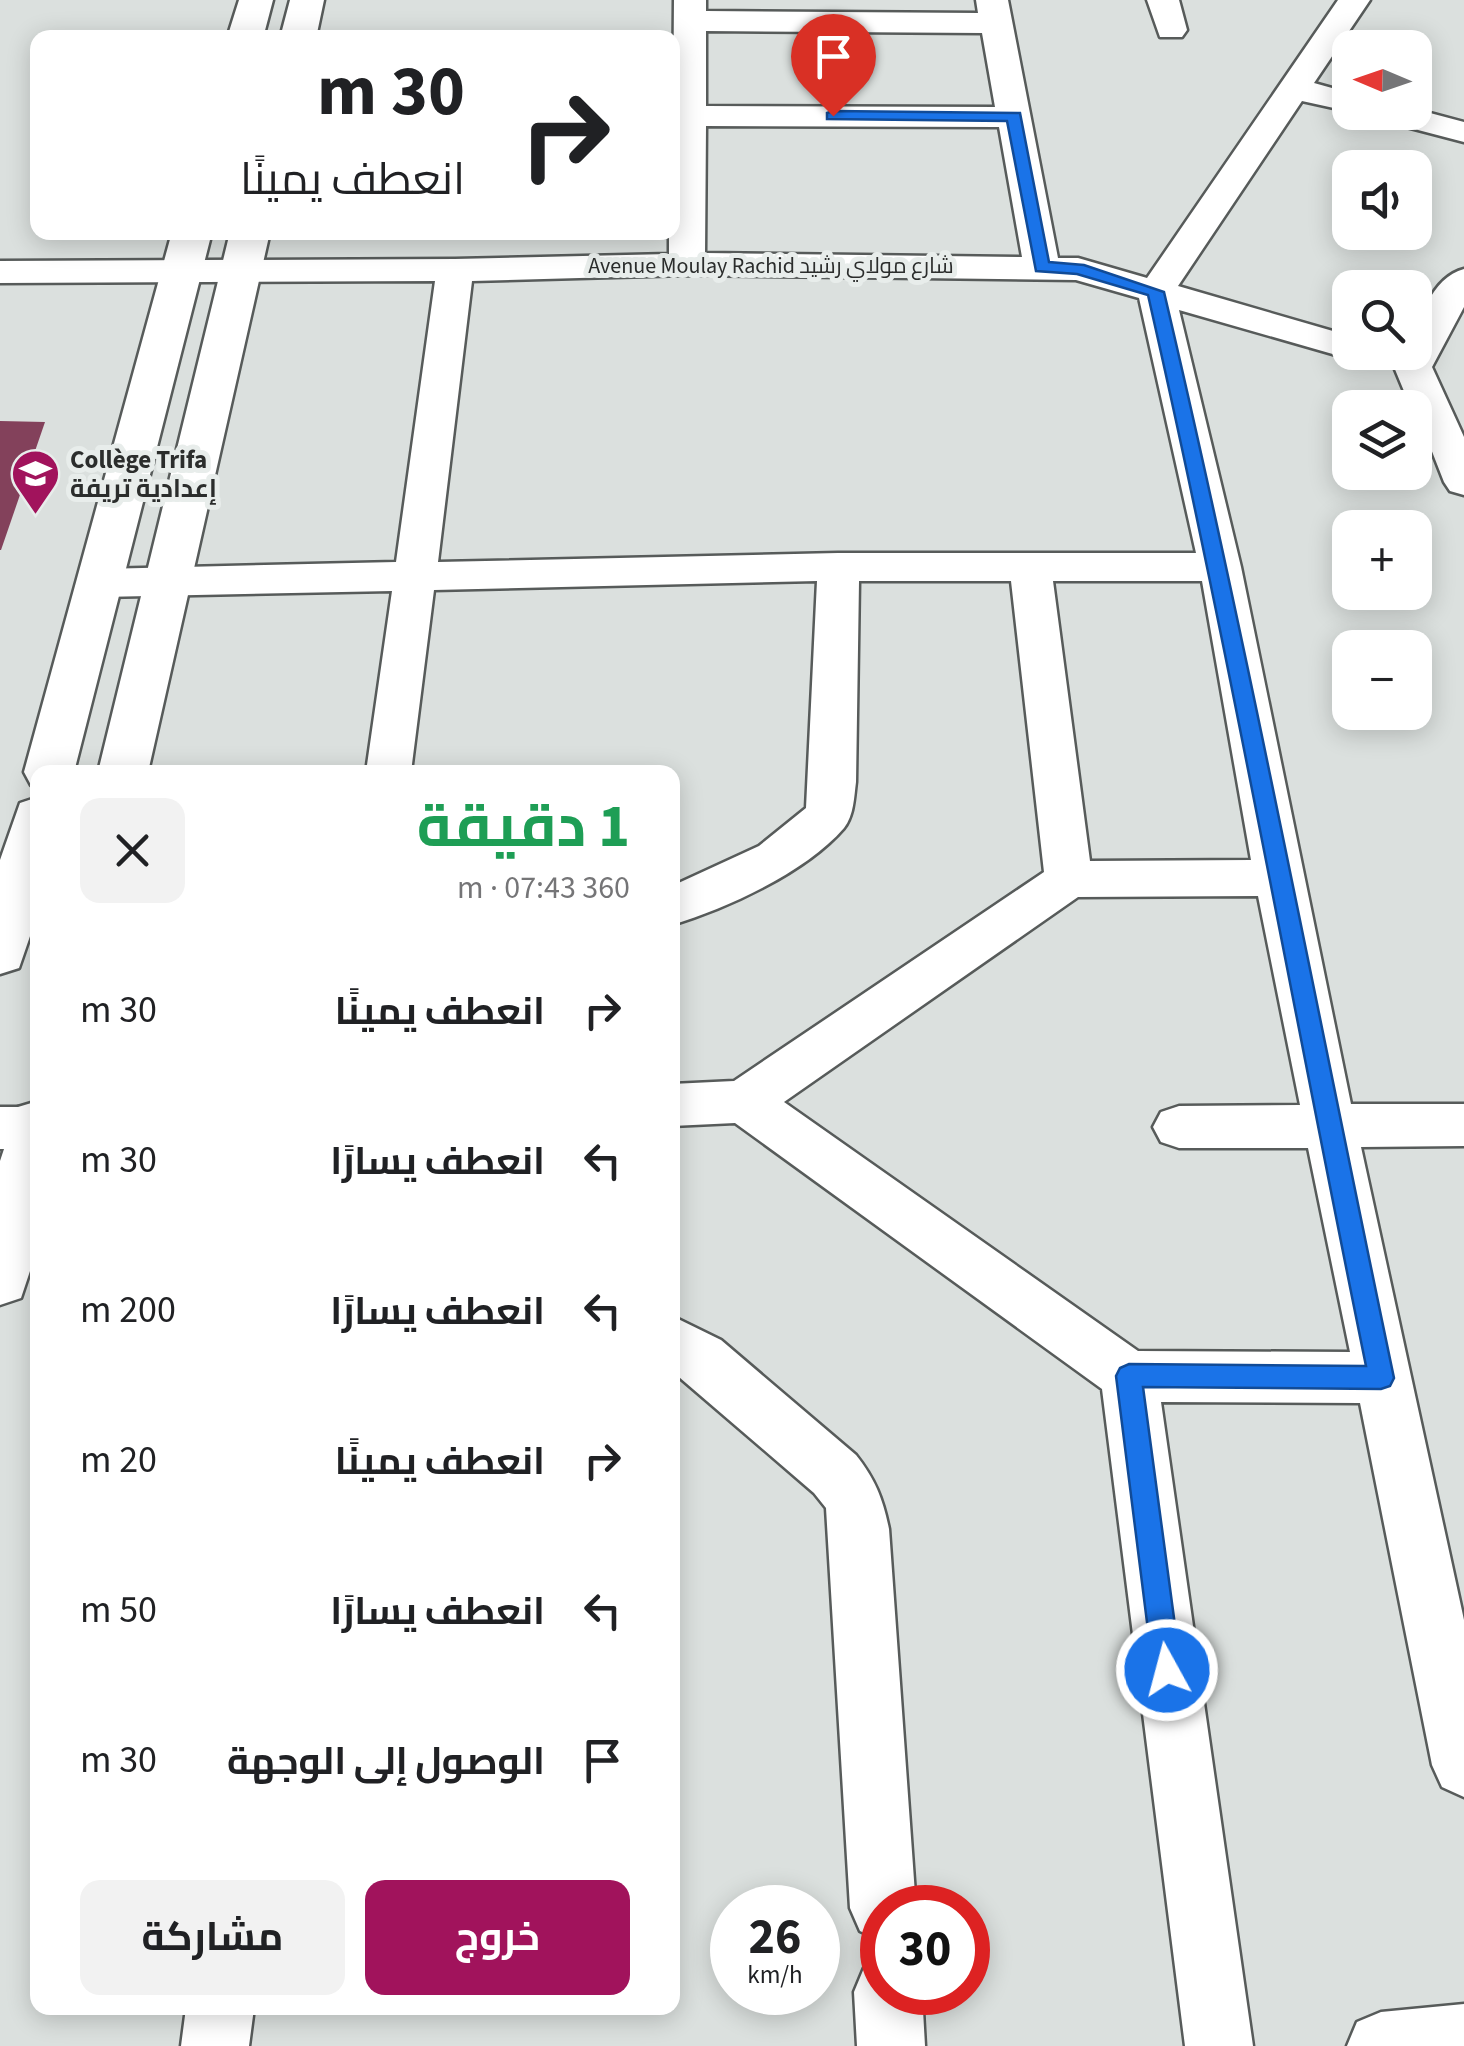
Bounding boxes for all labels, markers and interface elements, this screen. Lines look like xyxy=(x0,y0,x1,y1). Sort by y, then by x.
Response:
pin xyxy=(791,14,876,117)
icon: arrive xyxy=(806,29,861,84)
north arrow xyxy=(1332,30,1432,130)
map controls xyxy=(1332,30,1432,730)
text: 30 m xyxy=(317,42,465,142)
icon: right xyxy=(500,70,630,200)
text: انعطف يمينًا xyxy=(240,148,465,212)
button: sound xyxy=(1332,150,1432,250)
street label: Avenue Moulay Rachid شارع مولاي رشيد xyxy=(588,250,954,282)
button: search xyxy=(1332,270,1432,370)
button: layers xyxy=(1332,390,1432,490)
place label: Collège Trifa إعدادية تريفة xyxy=(70,442,217,507)
school or university icon: Collège Trifa إعدادية تريفة xyxy=(9,448,61,516)
button: + xyxy=(1332,510,1432,610)
button: − xyxy=(1332,630,1432,730)
text: 1 دقيقة xyxy=(417,785,630,870)
button: close xyxy=(80,798,185,903)
text: 360 m · 07:43 xyxy=(457,865,630,911)
text: 30 m xyxy=(80,983,157,1037)
icon: right xyxy=(575,983,630,1038)
text: انعطف يمينًا xyxy=(335,985,545,1039)
text: 30 m xyxy=(80,1133,157,1187)
icon: left xyxy=(575,1133,630,1188)
text: انعطف يسارًا xyxy=(330,1135,545,1189)
text: 200 m xyxy=(80,1283,176,1337)
icon: left xyxy=(575,1283,630,1338)
text: انعطف يسارًا xyxy=(330,1285,545,1339)
text: 20 m xyxy=(80,1433,157,1487)
icon: right xyxy=(575,1433,630,1488)
text: انعطف يمينًا xyxy=(335,1435,545,1489)
text: 50 m xyxy=(80,1583,157,1637)
icon: left xyxy=(575,1583,630,1638)
text: انعطف يسارًا xyxy=(330,1585,545,1639)
position arrow xyxy=(1115,1618,1219,1722)
text: 30 m xyxy=(80,1733,157,1787)
icon: arrive xyxy=(575,1733,630,1788)
text: الوصول إلى الوجهة xyxy=(227,1735,545,1789)
button: مشاركة xyxy=(80,1880,345,1995)
button: خروج xyxy=(365,1880,630,1995)
speed limit sign: 30 xyxy=(860,1885,990,2015)
text: 26 xyxy=(749,1902,801,1973)
text: km/h xyxy=(747,1957,803,1993)

